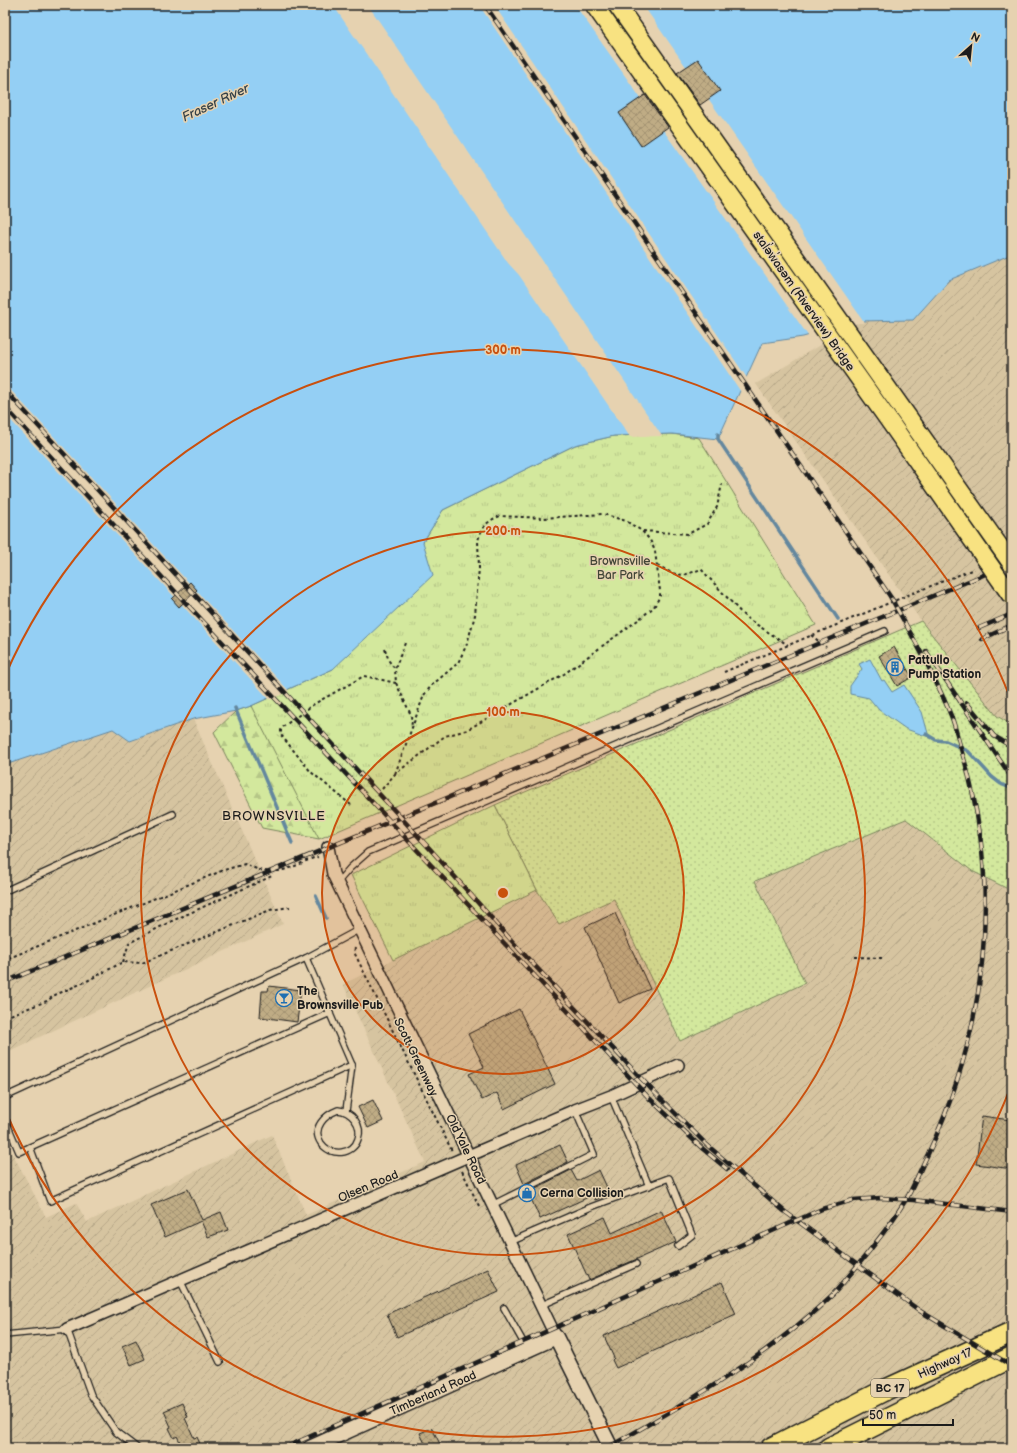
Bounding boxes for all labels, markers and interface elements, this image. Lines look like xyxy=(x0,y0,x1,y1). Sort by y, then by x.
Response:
north arrow xyxy=(951,26,991,66)
text: N xyxy=(969,30,982,45)
water label: Fraser River xyxy=(179,80,253,125)
street label: stal̕əw̓asəm (Riverview) Bridge xyxy=(749,227,860,374)
text: 300 m xyxy=(485,343,521,358)
text: 200 m xyxy=(485,524,521,539)
park label: Brownsville Bar Park xyxy=(590,554,650,583)
place label: Pattullo Pump Station xyxy=(908,653,981,682)
building icon: Pattullo Pump Station xyxy=(885,657,905,677)
text: 100 m xyxy=(486,705,520,720)
district label: BROWNSVILLE xyxy=(222,808,326,824)
centre of rings xyxy=(496,886,510,900)
place label: The Brownsville Pub xyxy=(297,984,383,1013)
bar icon: The Brownsville Pub xyxy=(274,988,294,1008)
street label: Scott Greenway xyxy=(390,1016,441,1099)
street label: Old Yale Road xyxy=(442,1112,489,1187)
street label: Olsen Road xyxy=(336,1167,401,1206)
shop icon: Cerna Collision xyxy=(517,1183,537,1203)
place label: Cerna Collision xyxy=(540,1186,624,1201)
street label: Highway 17 xyxy=(916,1345,975,1382)
street label: Timberland Road xyxy=(388,1368,479,1419)
road number: BC 17 xyxy=(871,1379,909,1397)
scale bar xyxy=(863,1401,953,1427)
text: 50 m xyxy=(869,1408,896,1423)

